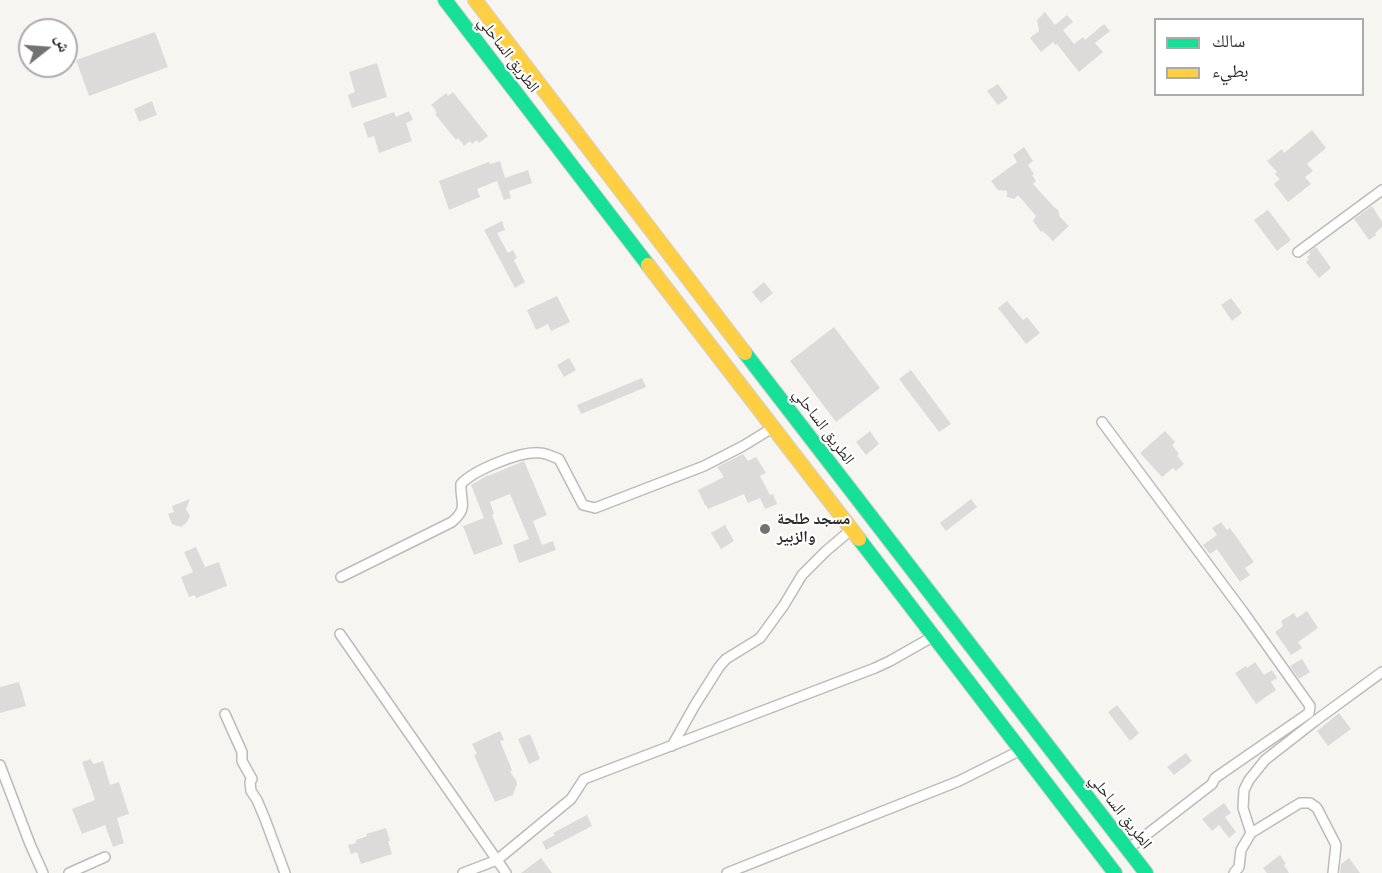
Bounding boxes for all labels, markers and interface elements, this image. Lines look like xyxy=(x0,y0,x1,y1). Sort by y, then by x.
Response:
street label: الطريق الساحلي xyxy=(473,13,543,97)
north arrow xyxy=(18,18,78,78)
legend xyxy=(1154,18,1364,96)
text: سالك xyxy=(1212,28,1245,53)
text: ش xyxy=(50,32,76,55)
text: بطيء xyxy=(1212,58,1249,83)
street label: الطريق الساحلي xyxy=(788,385,858,469)
place label: مسجد طلحة والزبير xyxy=(777,510,850,548)
marker: مسجد طلحة والزبير xyxy=(758,522,772,536)
street label: الطريق الساحلي xyxy=(1085,771,1155,853)

